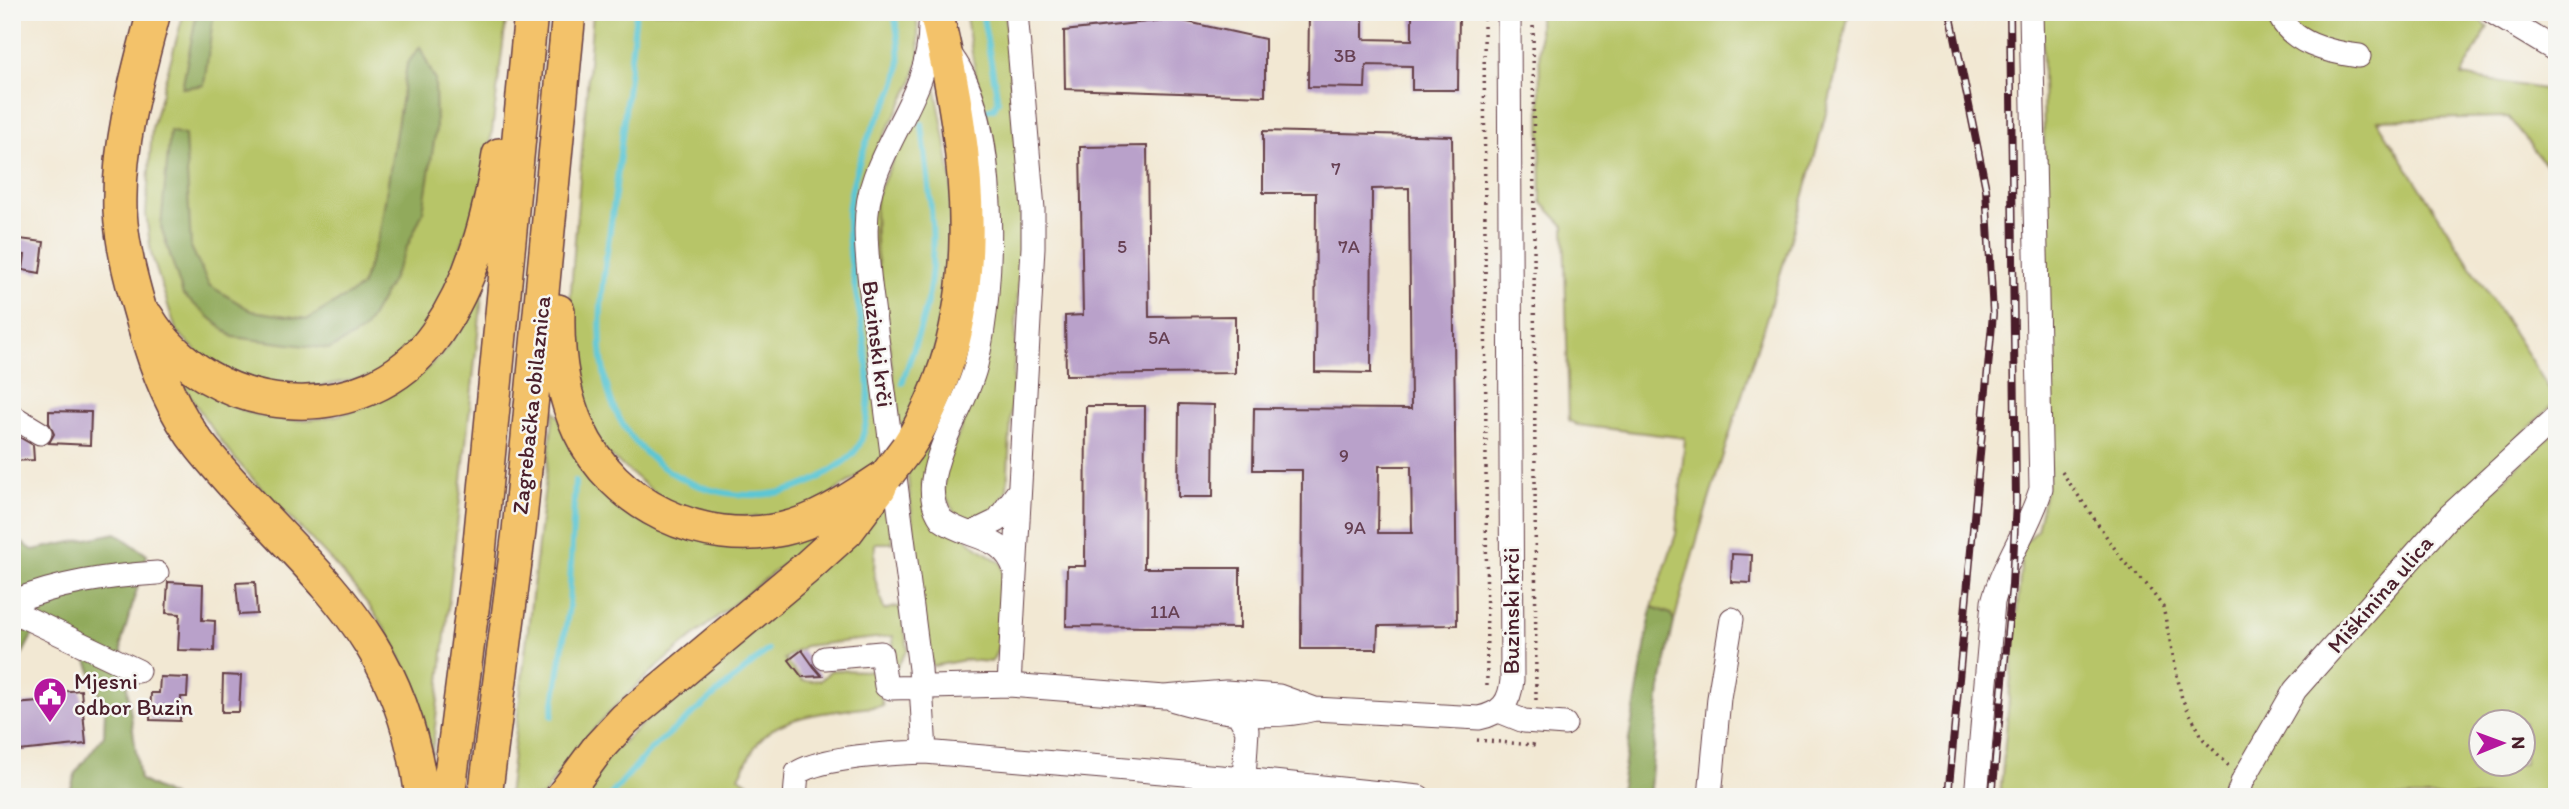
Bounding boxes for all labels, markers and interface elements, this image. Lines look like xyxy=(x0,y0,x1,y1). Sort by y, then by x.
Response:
house number: 3B xyxy=(1334,44,1356,67)
house number: 7 xyxy=(1331,157,1341,180)
house number: 5 xyxy=(1117,235,1127,258)
house number: 7A xyxy=(1338,235,1360,258)
street label: Buzinski krči xyxy=(856,279,900,409)
street label: Zagrebačka obilaznica xyxy=(506,294,556,516)
house number: 5A xyxy=(1148,326,1170,349)
house number: 9 xyxy=(1339,444,1349,467)
house number: 9A xyxy=(1344,516,1366,539)
street label: Miškinina ulica xyxy=(2321,529,2439,659)
street label: Buzinski krči xyxy=(1497,547,1525,675)
house number: 11A xyxy=(1150,600,1180,623)
place label: Mjesni odbor Buzin xyxy=(74,667,193,721)
public building icon: Mjesni odbor Buzin xyxy=(31,675,69,724)
north arrow xyxy=(2468,708,2538,778)
text: N xyxy=(2507,736,2530,749)

